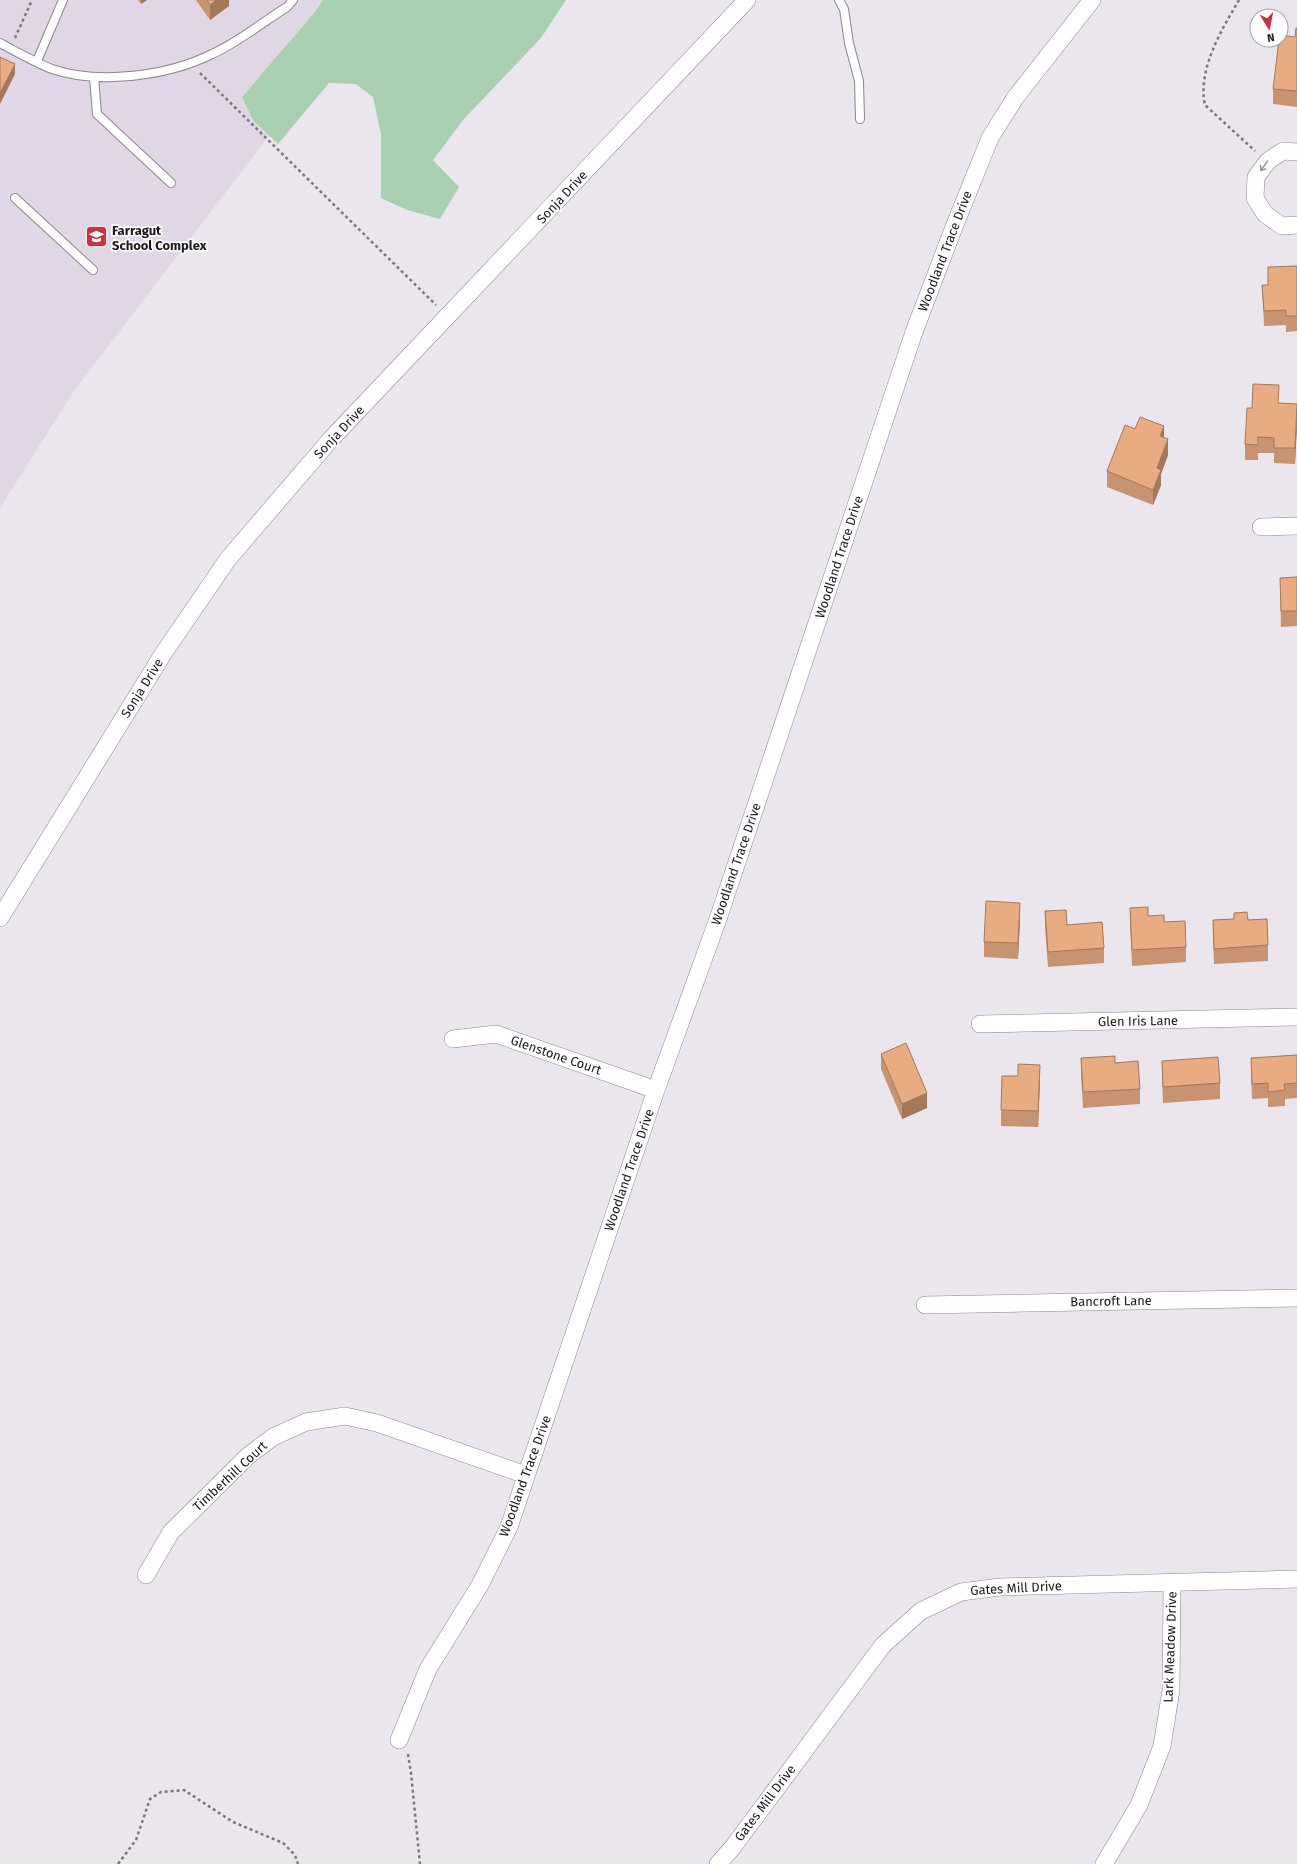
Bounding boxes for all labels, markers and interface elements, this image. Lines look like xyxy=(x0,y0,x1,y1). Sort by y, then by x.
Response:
north arrow xyxy=(1249,8,1289,48)
text: N xyxy=(1266,30,1275,44)
one-way arrow xyxy=(1260,160,1268,171)
street label: Sonja Drive xyxy=(534,167,590,227)
street label: Woodland Trace Drive xyxy=(915,188,975,314)
place label: Farragut School Complex xyxy=(112,223,207,253)
school or university icon: Farragut School Complex xyxy=(83,224,109,250)
street label: Sonja Drive xyxy=(311,402,367,462)
street label: Woodland Trace Drive xyxy=(812,494,866,620)
street label: Sonja Drive xyxy=(118,656,166,720)
street label: Woodland Trace Drive xyxy=(708,801,764,927)
street label: Glen Iris Lane xyxy=(1098,1013,1178,1029)
street label: Glenstone Court xyxy=(509,1032,604,1078)
street label: Woodland Trace Drive xyxy=(601,1107,657,1233)
street label: Bancroft Lane xyxy=(1070,1293,1152,1309)
street label: Woodland Trace Drive xyxy=(496,1413,554,1539)
street label: Timberhill Court xyxy=(190,1438,270,1514)
street label: Gates Mill Drive xyxy=(970,1578,1062,1598)
street label: Lark Meadow Drive xyxy=(1161,1591,1179,1703)
street label: Gates Mill Drive xyxy=(731,1762,799,1844)

